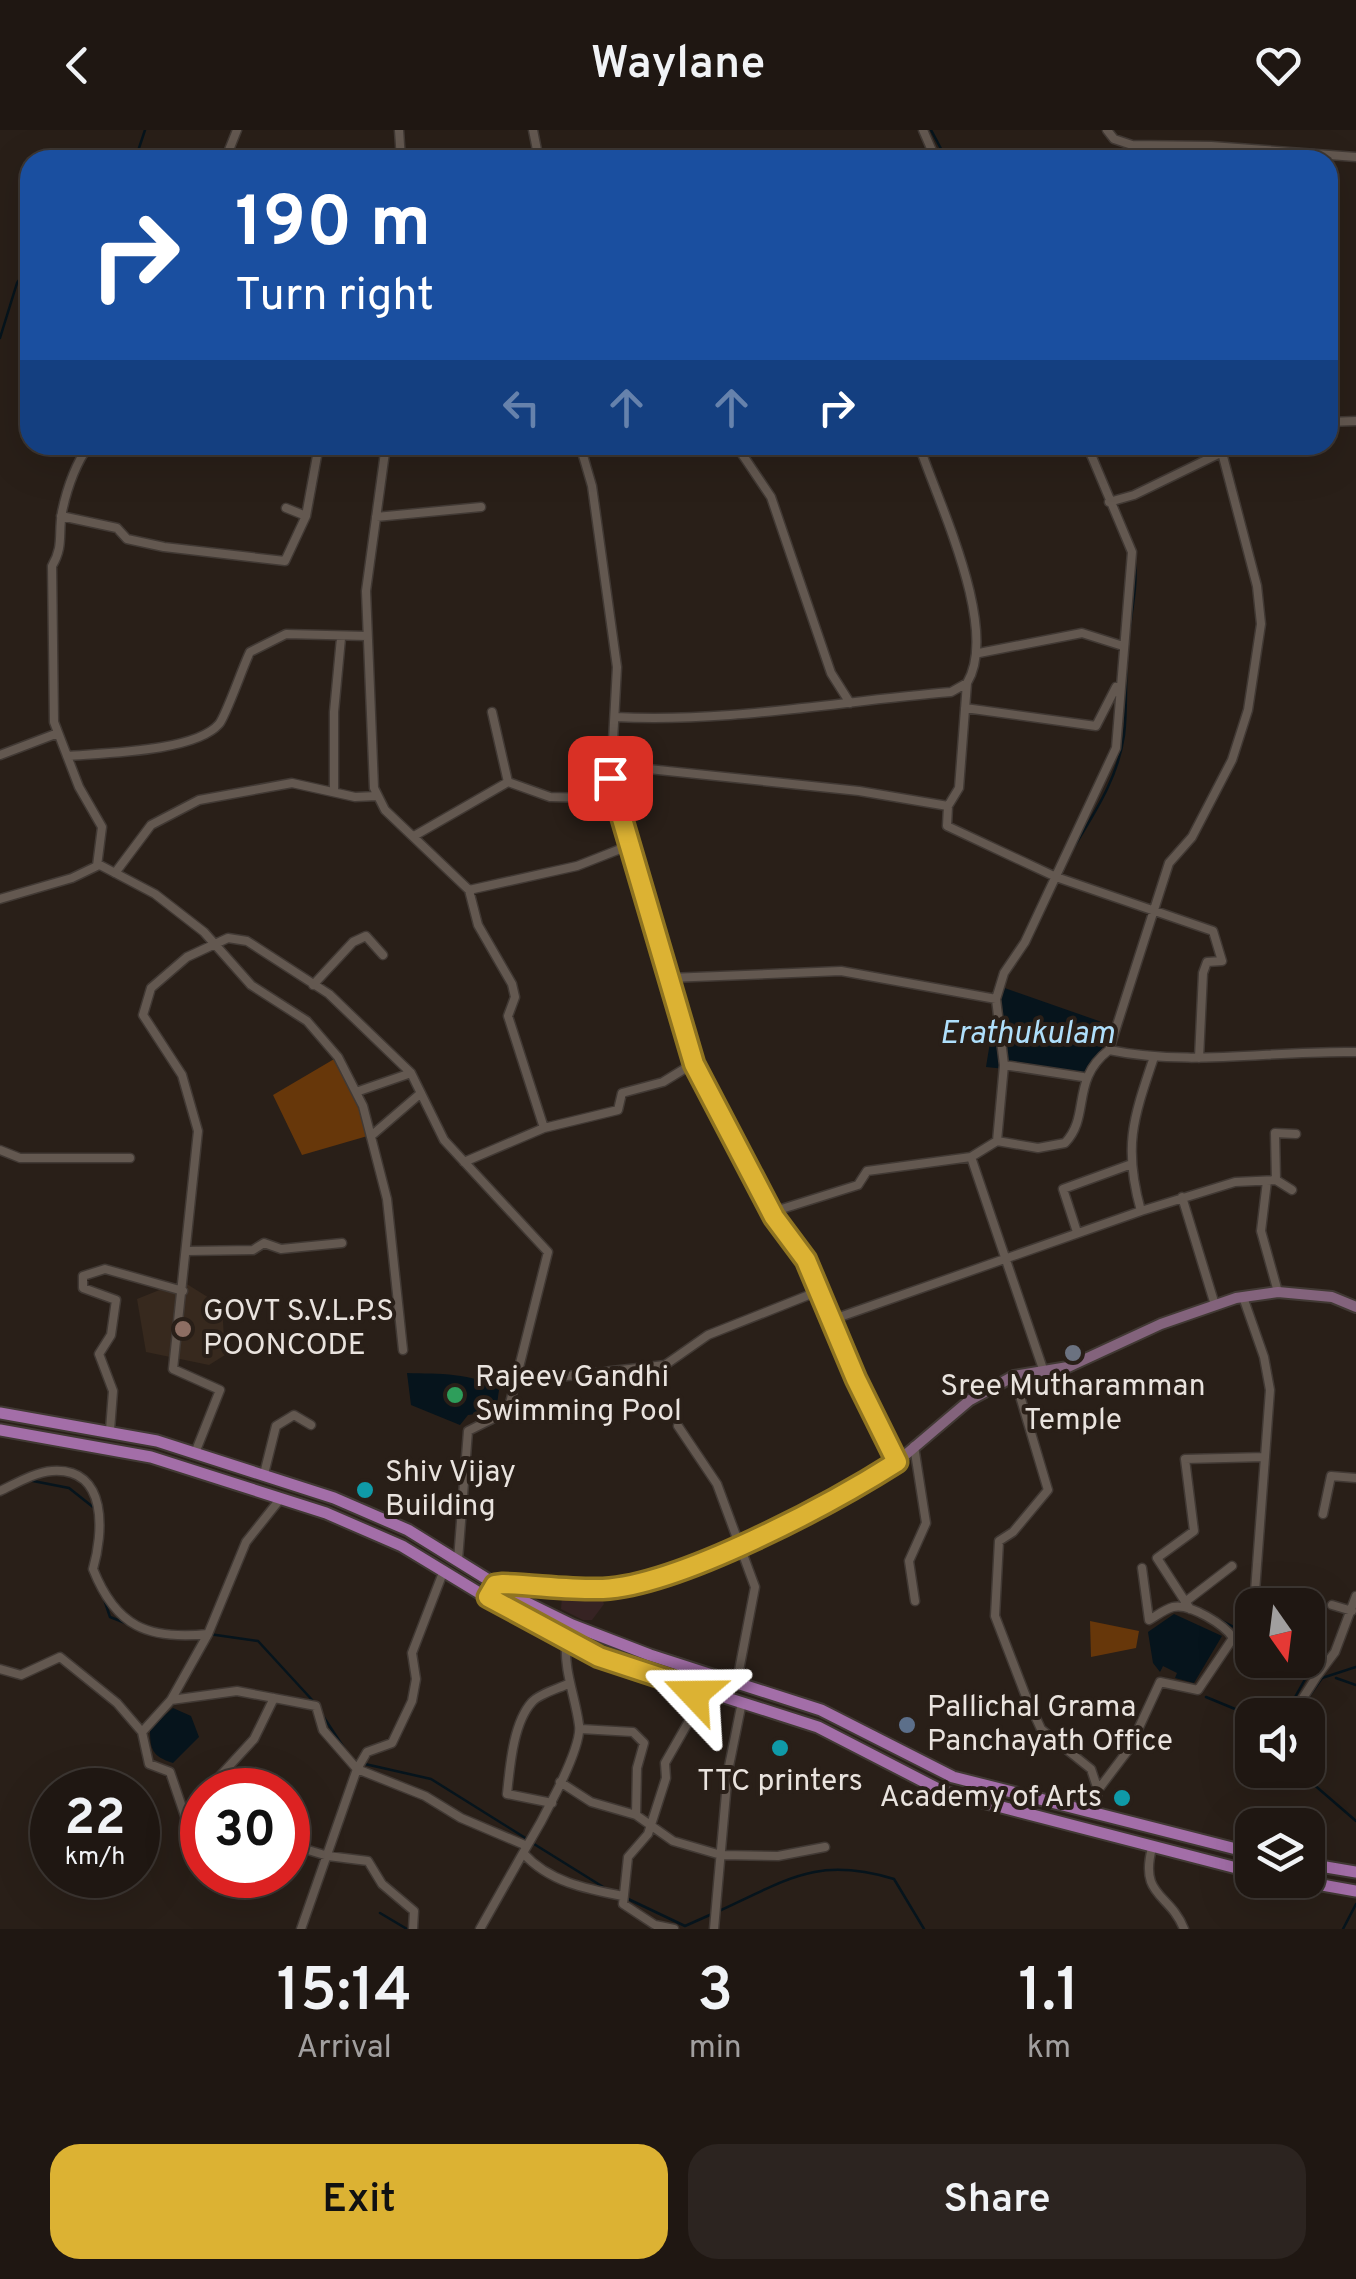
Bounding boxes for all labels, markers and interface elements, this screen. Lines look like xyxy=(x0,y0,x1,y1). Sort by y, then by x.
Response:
text: Waylane xyxy=(591,37,765,94)
icon: back xyxy=(50,38,105,93)
icon: heart xyxy=(1251,38,1306,93)
text: 190 m xyxy=(235,182,431,271)
icon: right xyxy=(70,190,200,320)
text: Turn right xyxy=(235,269,434,326)
icon: left xyxy=(494,380,549,435)
icon: ahead xyxy=(599,380,654,435)
icon: ahead xyxy=(704,380,759,435)
icon: right xyxy=(809,380,864,435)
pin xyxy=(568,736,653,821)
icon: arrive xyxy=(583,751,638,806)
water label: Erathukulam xyxy=(940,1015,1114,1055)
place label: GOVT S.V.L.P.S POONCODE xyxy=(203,1294,394,1365)
marker: GOVT S.V.L.P.S POONCODE xyxy=(172,1318,194,1340)
marker: Sree Mutharamman Temple xyxy=(1062,1342,1084,1364)
place label: Rajeev Gandhi Swimming Pool xyxy=(475,1360,682,1431)
place label: Sree Mutharamman Temple xyxy=(940,1369,1206,1440)
marker: Rajeev Gandhi Swimming Pool xyxy=(444,1384,466,1406)
place label: Shiv Vijay Building xyxy=(385,1455,516,1526)
marker: Shiv Vijay Building xyxy=(354,1479,376,1501)
north arrow xyxy=(1235,1588,1325,1678)
map controls xyxy=(1235,1588,1325,1898)
position arrow xyxy=(642,1642,746,1746)
place label: Pallichal Grama Panchayath Office xyxy=(927,1690,1173,1761)
button: sound xyxy=(1235,1698,1325,1788)
marker: Pallichal Grama Panchayath Office xyxy=(896,1714,918,1736)
marker: TTC printers xyxy=(769,1737,791,1759)
place label: TTC printers xyxy=(697,1764,863,1801)
speed limit sign: 30 xyxy=(180,1768,310,1898)
place label: Academy of Arts xyxy=(879,1780,1102,1817)
marker: Academy of Arts xyxy=(1111,1787,1133,1809)
text: 22 xyxy=(64,1789,126,1852)
button: layers xyxy=(1235,1808,1325,1898)
text: km/h xyxy=(65,1842,125,1874)
text: 15:14 xyxy=(276,1956,412,2032)
text: 3 xyxy=(697,1956,733,2032)
text: 1.1 xyxy=(1018,1956,1080,2032)
text: Arrival xyxy=(297,2029,392,2069)
text: min xyxy=(689,2029,742,2069)
text: km xyxy=(1027,2029,1071,2069)
button: Exit xyxy=(50,2144,668,2259)
button: Share xyxy=(688,2144,1306,2259)

